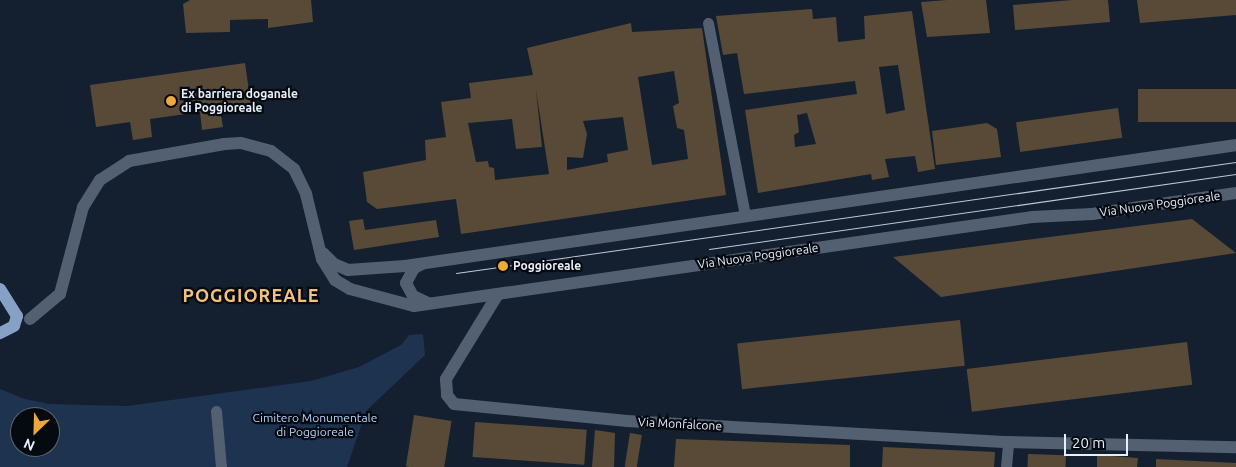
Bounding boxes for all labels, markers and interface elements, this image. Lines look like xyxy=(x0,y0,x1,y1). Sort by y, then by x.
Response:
place label: Ex barriera doganale di Poggioreale xyxy=(181,87,298,115)
marker: Ex barriera doganale di Poggioreale xyxy=(165,95,177,107)
street label: Via Nuova Poggioreale xyxy=(1099,188,1221,220)
street label: Via Nuova Poggioreale xyxy=(697,240,819,272)
place label: Poggioreale xyxy=(513,259,581,273)
marker: Poggioreale xyxy=(497,260,509,272)
district label: POGGIOREALE xyxy=(181,284,321,306)
north arrow xyxy=(10,407,60,457)
park label: Cimitero Monumentale di Poggioreale xyxy=(253,411,377,439)
street label: Via Monfalcone xyxy=(638,415,722,433)
scale bar xyxy=(1066,424,1130,456)
text: 20 m xyxy=(1072,434,1105,451)
text: N xyxy=(21,435,37,454)

